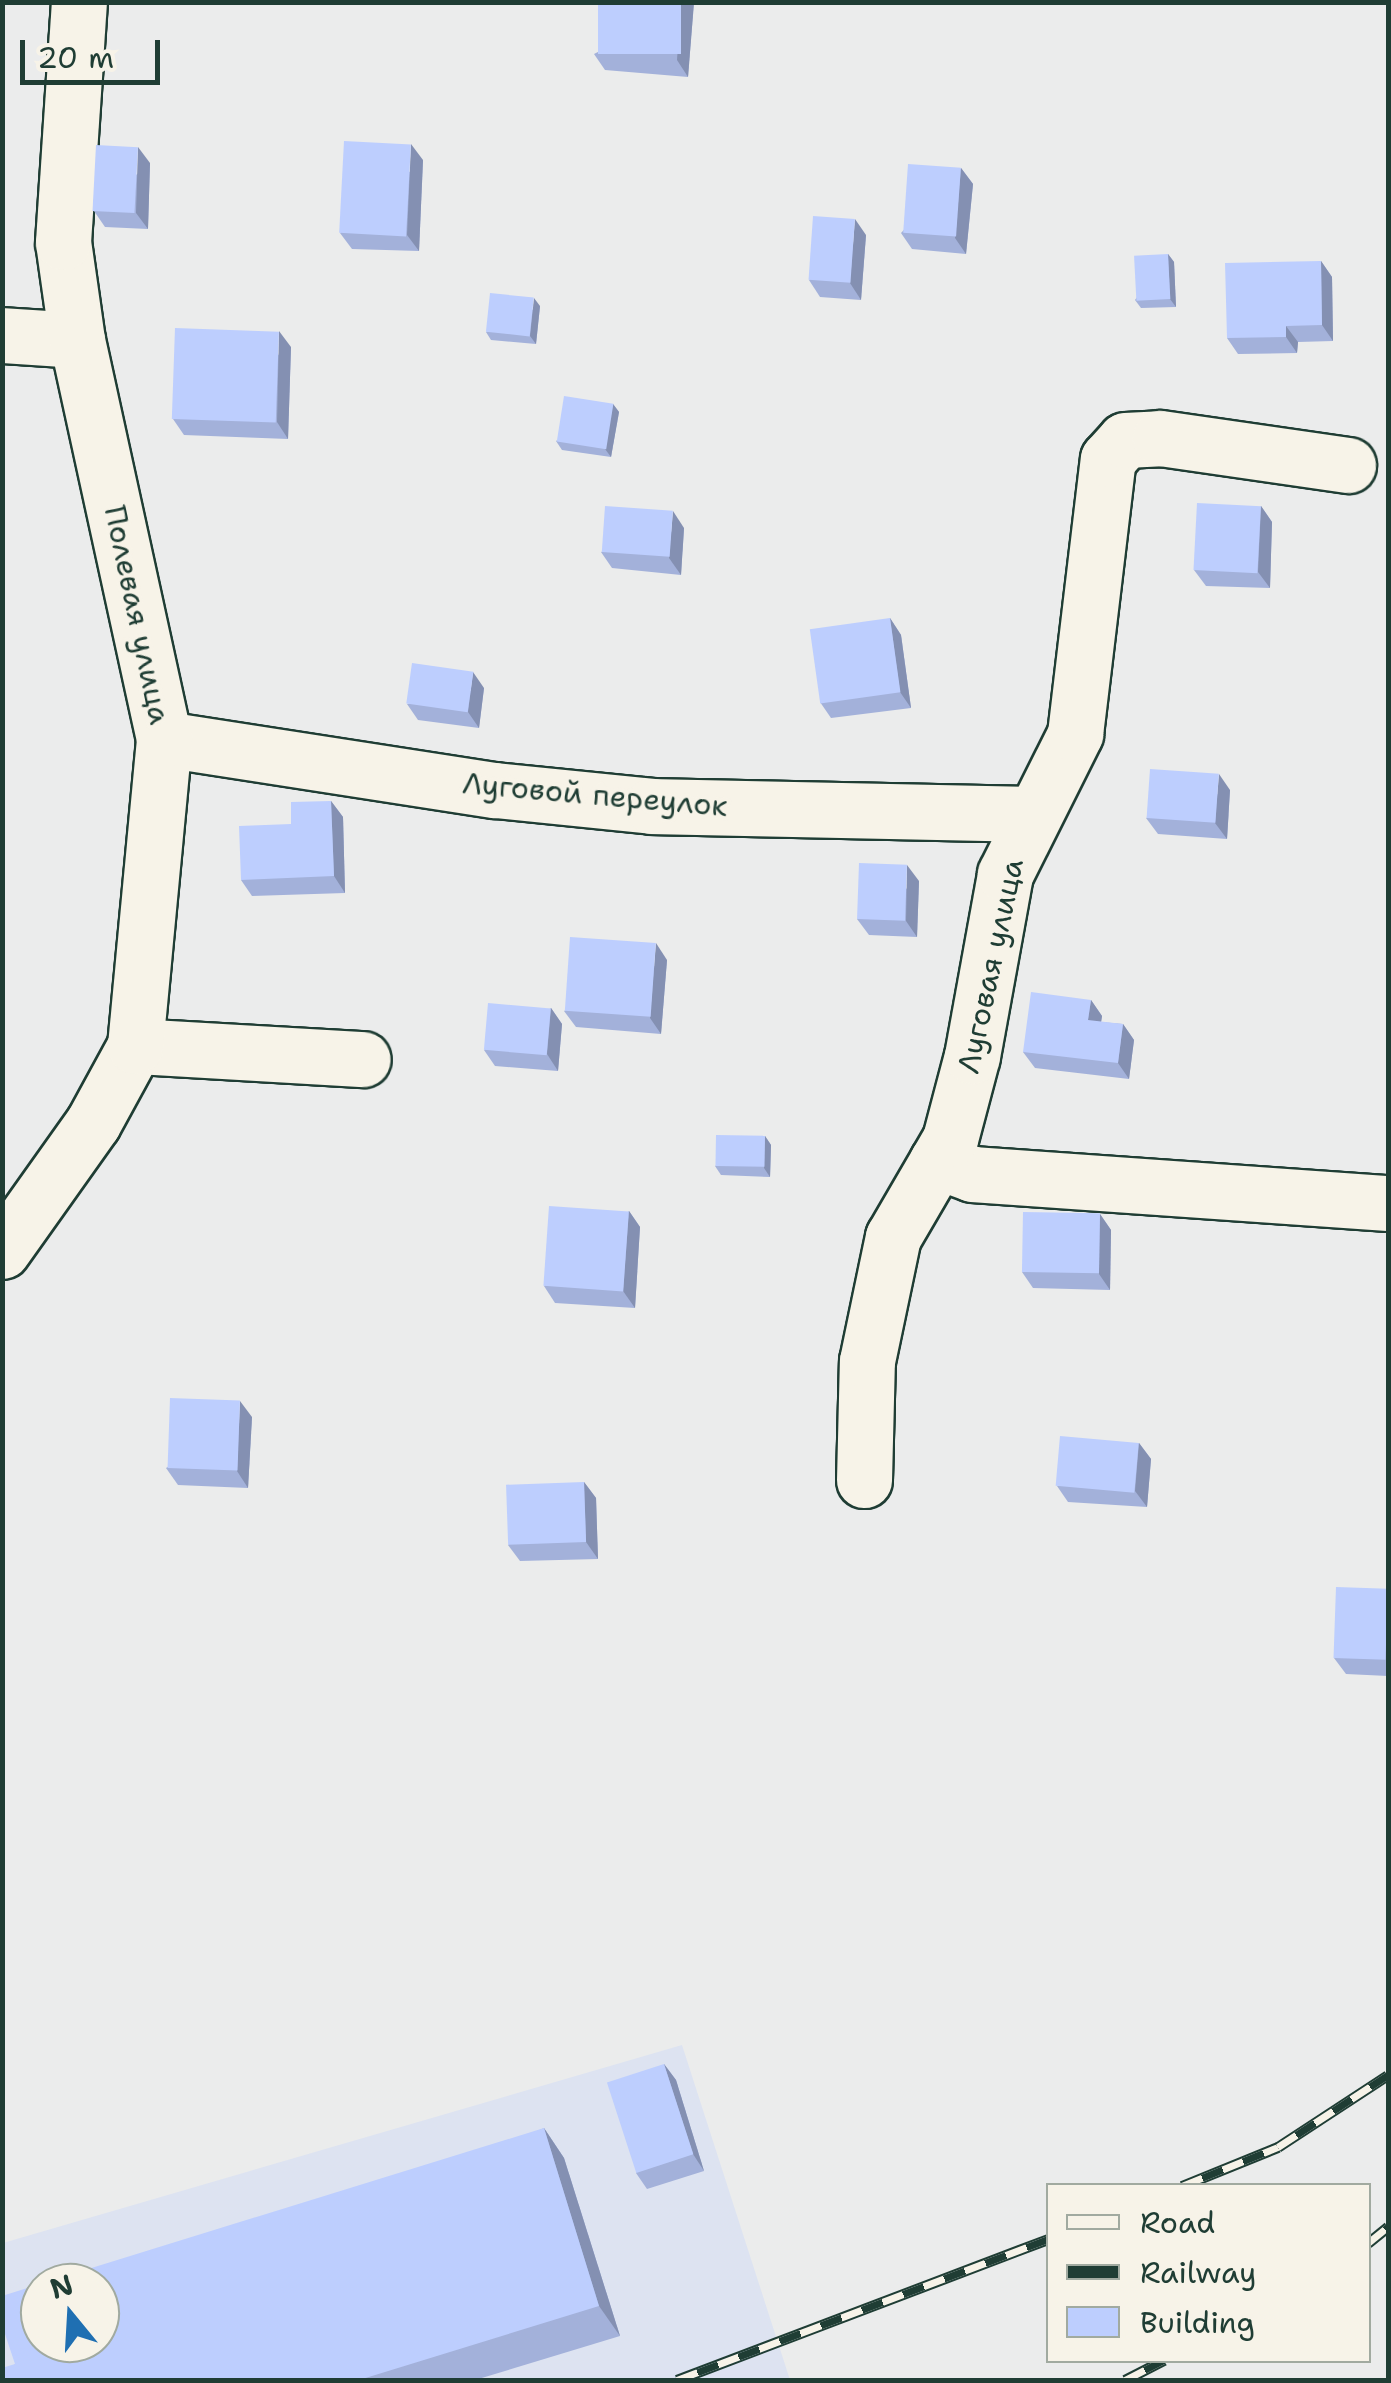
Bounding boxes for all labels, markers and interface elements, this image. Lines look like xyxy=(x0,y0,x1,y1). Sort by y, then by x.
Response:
scale bar xyxy=(25,20,165,82)
text: 20 m xyxy=(37,37,114,78)
street label: Полевая улица xyxy=(96,502,178,728)
street label: Луговой переулок xyxy=(461,765,729,825)
street label: Луговая улица xyxy=(951,855,1031,1077)
legend xyxy=(1046,2183,1371,2363)
text: Road xyxy=(1140,2202,1215,2243)
text: Railway xyxy=(1140,2252,1256,2293)
north arrow xyxy=(20,2263,120,2363)
text: N xyxy=(45,2265,78,2308)
text: Building xyxy=(1140,2302,1255,2343)

